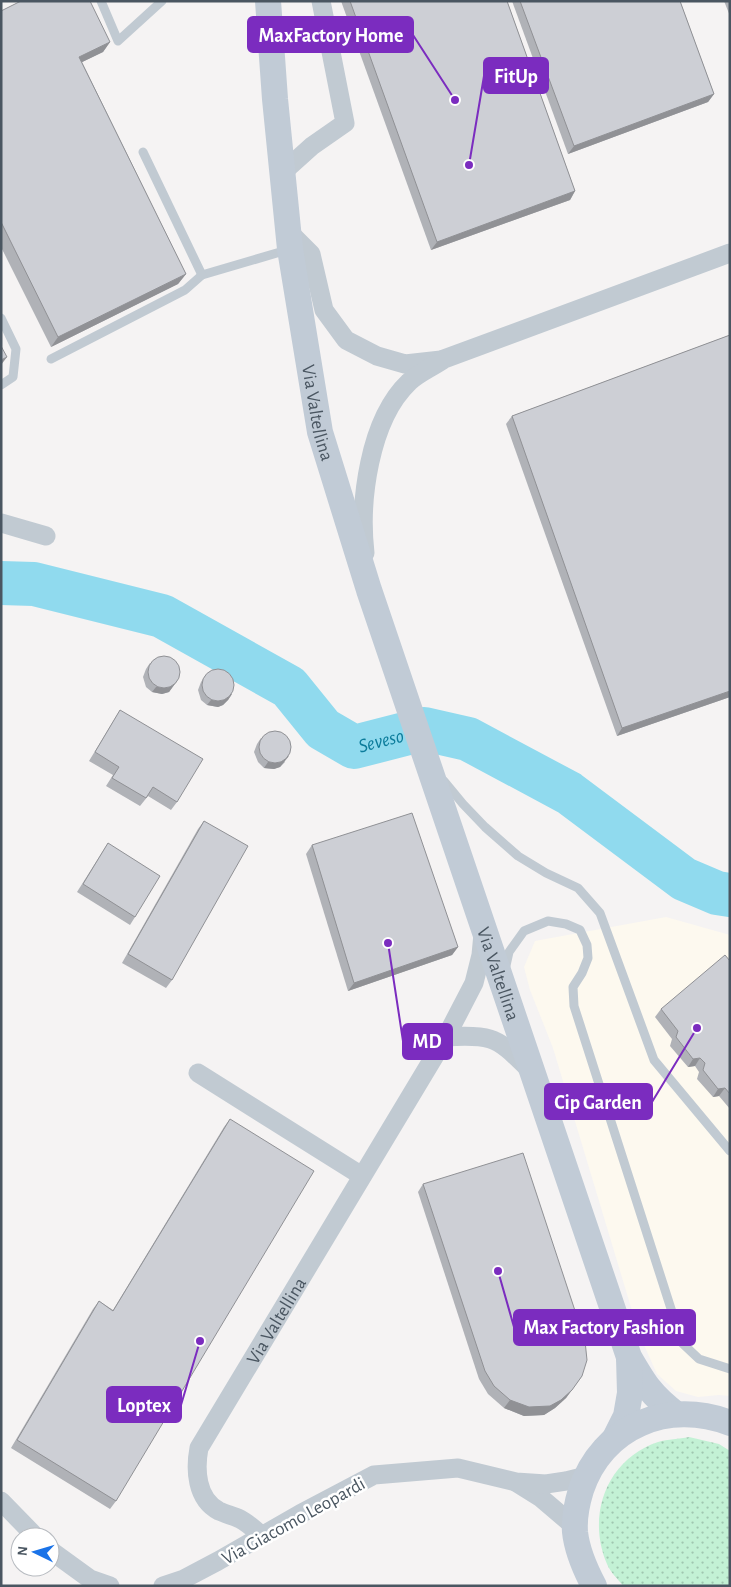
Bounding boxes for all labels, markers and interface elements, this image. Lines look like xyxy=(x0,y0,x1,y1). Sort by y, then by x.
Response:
callout: MaxFactory Home xyxy=(248,17,413,52)
text: MaxFactory Home xyxy=(259,26,403,46)
callout: FitUp xyxy=(484,58,548,93)
text: FitUp xyxy=(494,67,538,87)
street label: Via Valtellina xyxy=(298,363,336,464)
water label: Seveso xyxy=(356,726,406,757)
street label: Via Valtellina xyxy=(473,925,522,1024)
callout: MD xyxy=(403,1024,452,1059)
text: MD xyxy=(412,1032,442,1052)
callout: Cip Garden xyxy=(545,1084,652,1119)
text: Cip Garden xyxy=(554,1093,642,1113)
street label: Via Valtellina xyxy=(244,1274,310,1368)
callout: Max Factory Fashion xyxy=(514,1310,695,1345)
text: Max Factory Fashion xyxy=(523,1318,685,1338)
callout: Loptex xyxy=(107,1387,181,1422)
text: Loptex xyxy=(117,1396,172,1416)
street label: Via Giacomo Leopardi xyxy=(219,1474,369,1569)
north arrow xyxy=(10,1527,60,1577)
text: N xyxy=(16,1545,30,1556)

